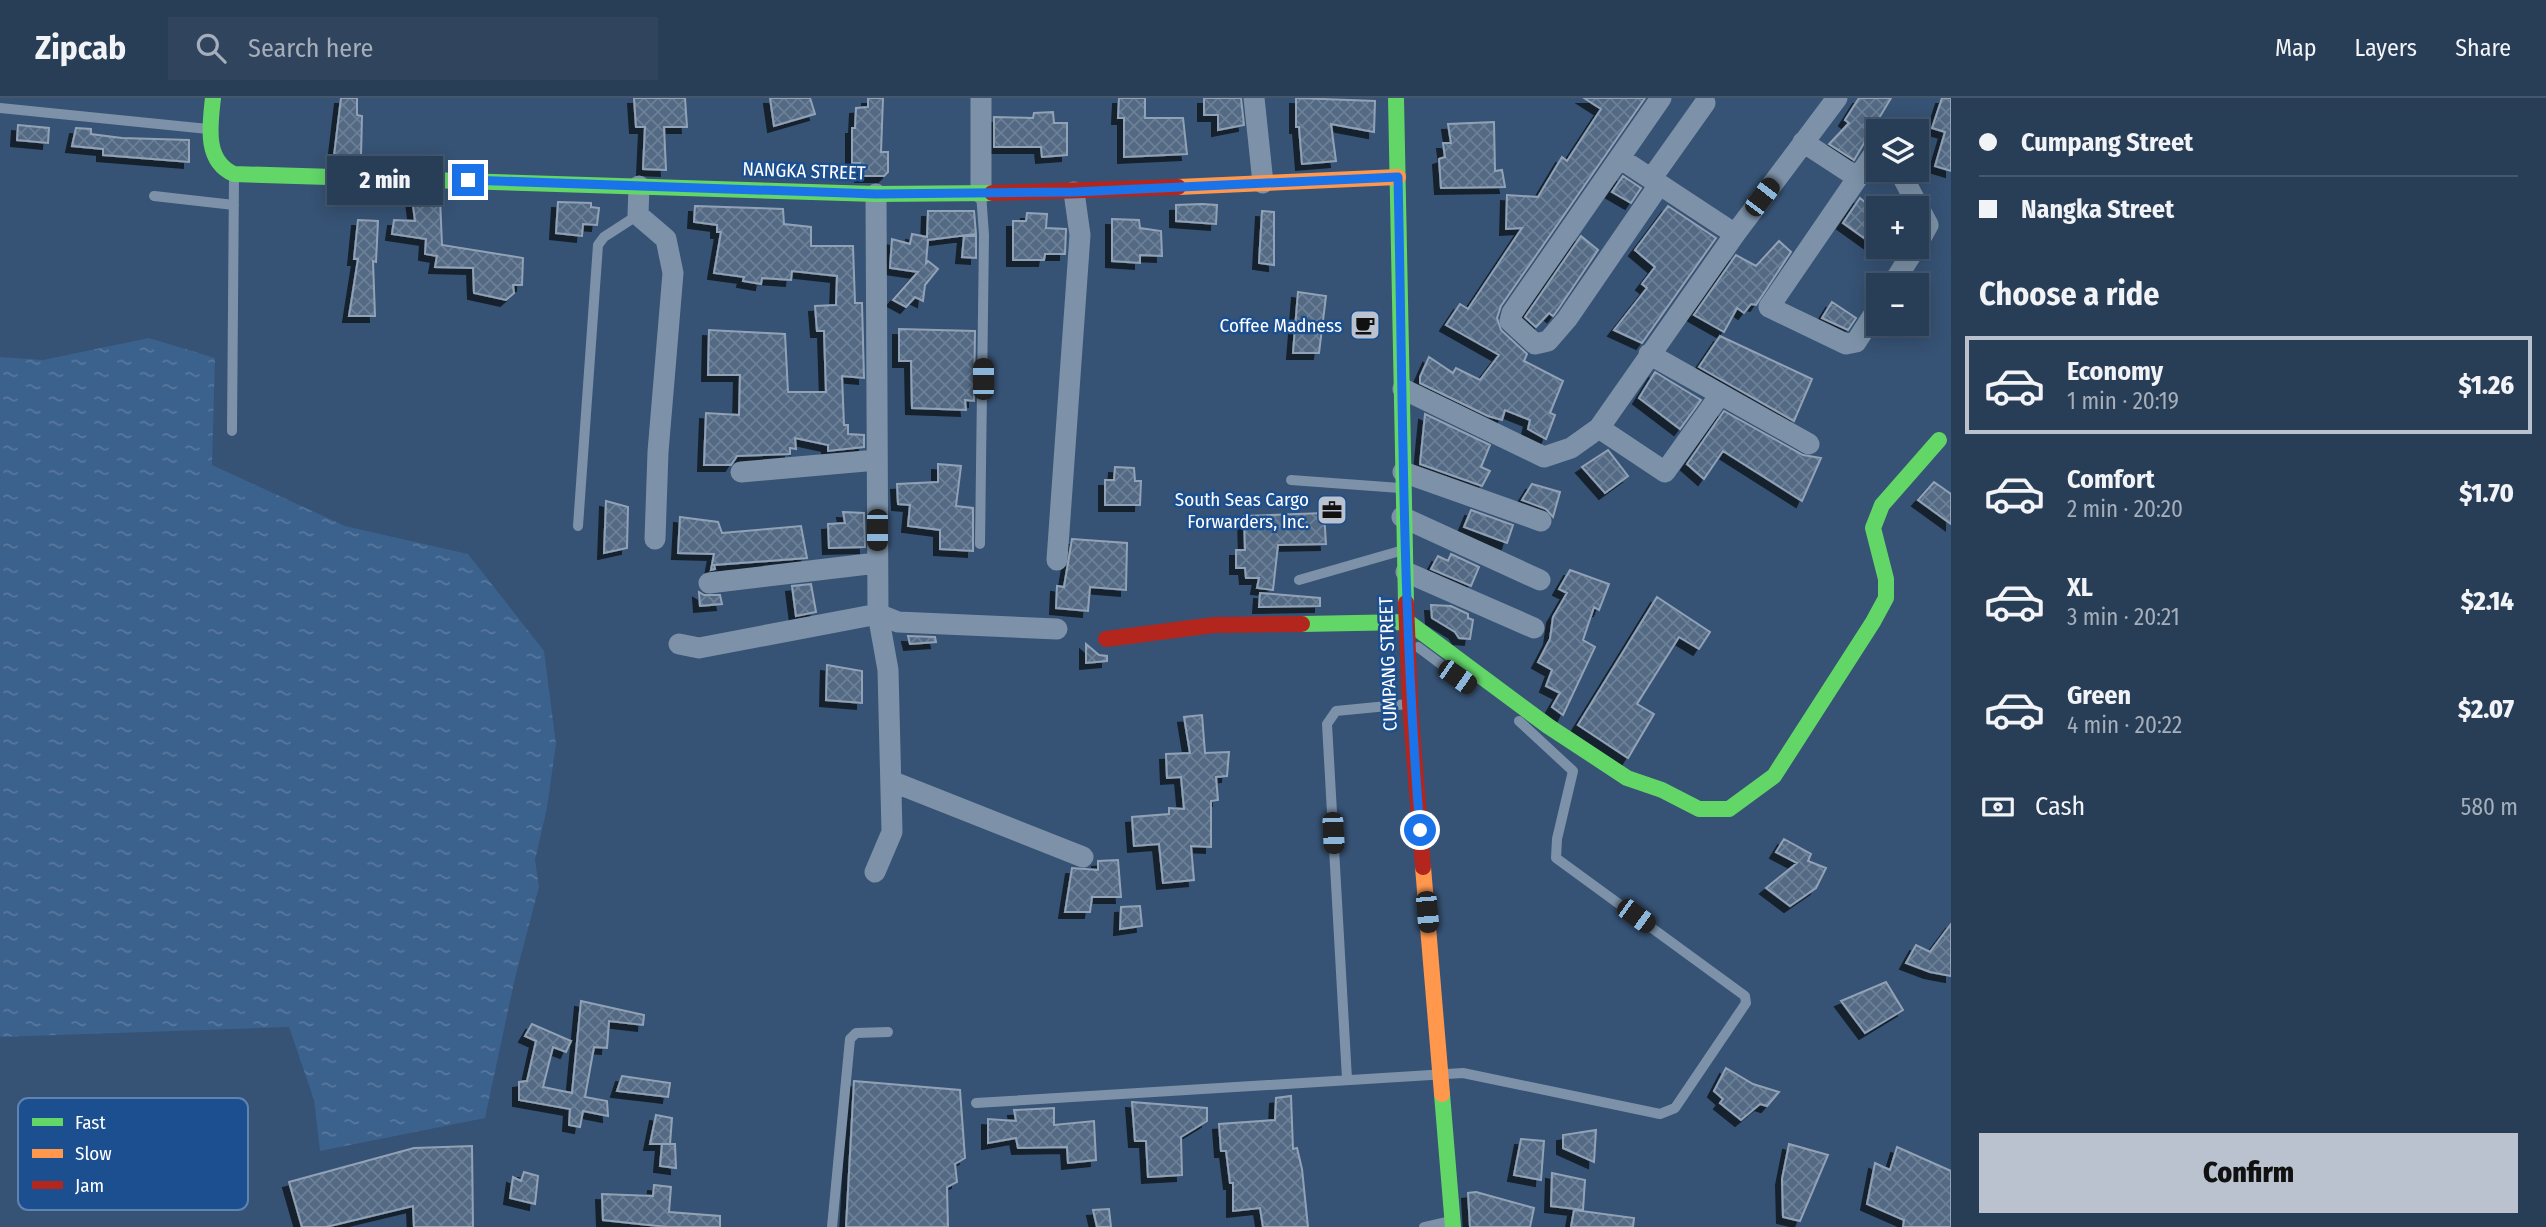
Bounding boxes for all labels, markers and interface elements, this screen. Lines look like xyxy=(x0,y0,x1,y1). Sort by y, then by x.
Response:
search box xyxy=(168,17,658,80)
text: Zipcab xyxy=(35,28,126,68)
icon: search xyxy=(192,29,230,67)
text: Search here xyxy=(248,33,373,64)
text: Map xyxy=(2275,34,2317,62)
text: Layers xyxy=(2355,34,2417,62)
text: Share xyxy=(2455,34,2511,62)
map controls xyxy=(1866,119,1929,336)
button: layers xyxy=(1866,119,1929,182)
text: Cumpang Street xyxy=(2021,127,2193,158)
callout: 2 min xyxy=(328,155,444,204)
street label: NANGKA STREET xyxy=(742,157,866,185)
route end xyxy=(452,164,484,196)
text: 2 min xyxy=(360,166,410,194)
car xyxy=(1741,174,1784,220)
text: Nangka Street xyxy=(2021,194,2174,225)
button: + xyxy=(1866,196,1929,259)
button: − xyxy=(1866,273,1929,336)
text: Choose a ride xyxy=(1979,275,2160,313)
cafe icon: Coffee Madness xyxy=(1348,308,1382,342)
place label: Coffee Madness xyxy=(1220,314,1342,337)
icon: car xyxy=(1983,354,2046,417)
text: Economy xyxy=(2067,356,2163,387)
car xyxy=(973,358,994,400)
text: $1.26 xyxy=(2459,370,2514,401)
text: 1 min · 20:19 xyxy=(2067,387,2179,415)
icon: car xyxy=(1983,462,2046,525)
text: Comfort xyxy=(2067,464,2155,495)
text: $1.70 xyxy=(2459,478,2514,509)
place label: South Seas Cargo Forwarders, Inc. xyxy=(1175,488,1309,533)
office icon: South Seas Cargo Forwarders, Inc. xyxy=(1315,493,1349,527)
text: 2 min · 20:20 xyxy=(2067,495,2183,523)
car xyxy=(867,509,888,551)
icon: car xyxy=(1983,570,2046,633)
text: XL xyxy=(2067,572,2093,603)
text: $2.14 xyxy=(2461,586,2514,617)
street label: CUMPANG STREET xyxy=(1374,596,1402,732)
text: 3 min · 20:21 xyxy=(2067,603,2180,631)
car xyxy=(1434,656,1481,698)
icon: car xyxy=(1983,678,2046,741)
text: Green xyxy=(2067,680,2131,711)
text: $2.07 xyxy=(2458,694,2514,725)
text: 4 min · 20:22 xyxy=(2067,711,2182,739)
icon: cash xyxy=(1979,788,2017,826)
text: Cash xyxy=(2035,791,2085,822)
text: 580 m xyxy=(2461,793,2518,821)
car xyxy=(1322,811,1345,855)
route start xyxy=(1404,814,1436,846)
car xyxy=(1415,890,1440,934)
car xyxy=(1613,895,1660,937)
legend xyxy=(18,1098,248,1210)
text: Fast xyxy=(75,1111,106,1134)
button: Confirm xyxy=(1979,1133,2518,1213)
text: Slow xyxy=(75,1142,112,1165)
text: Jam xyxy=(75,1174,104,1197)

